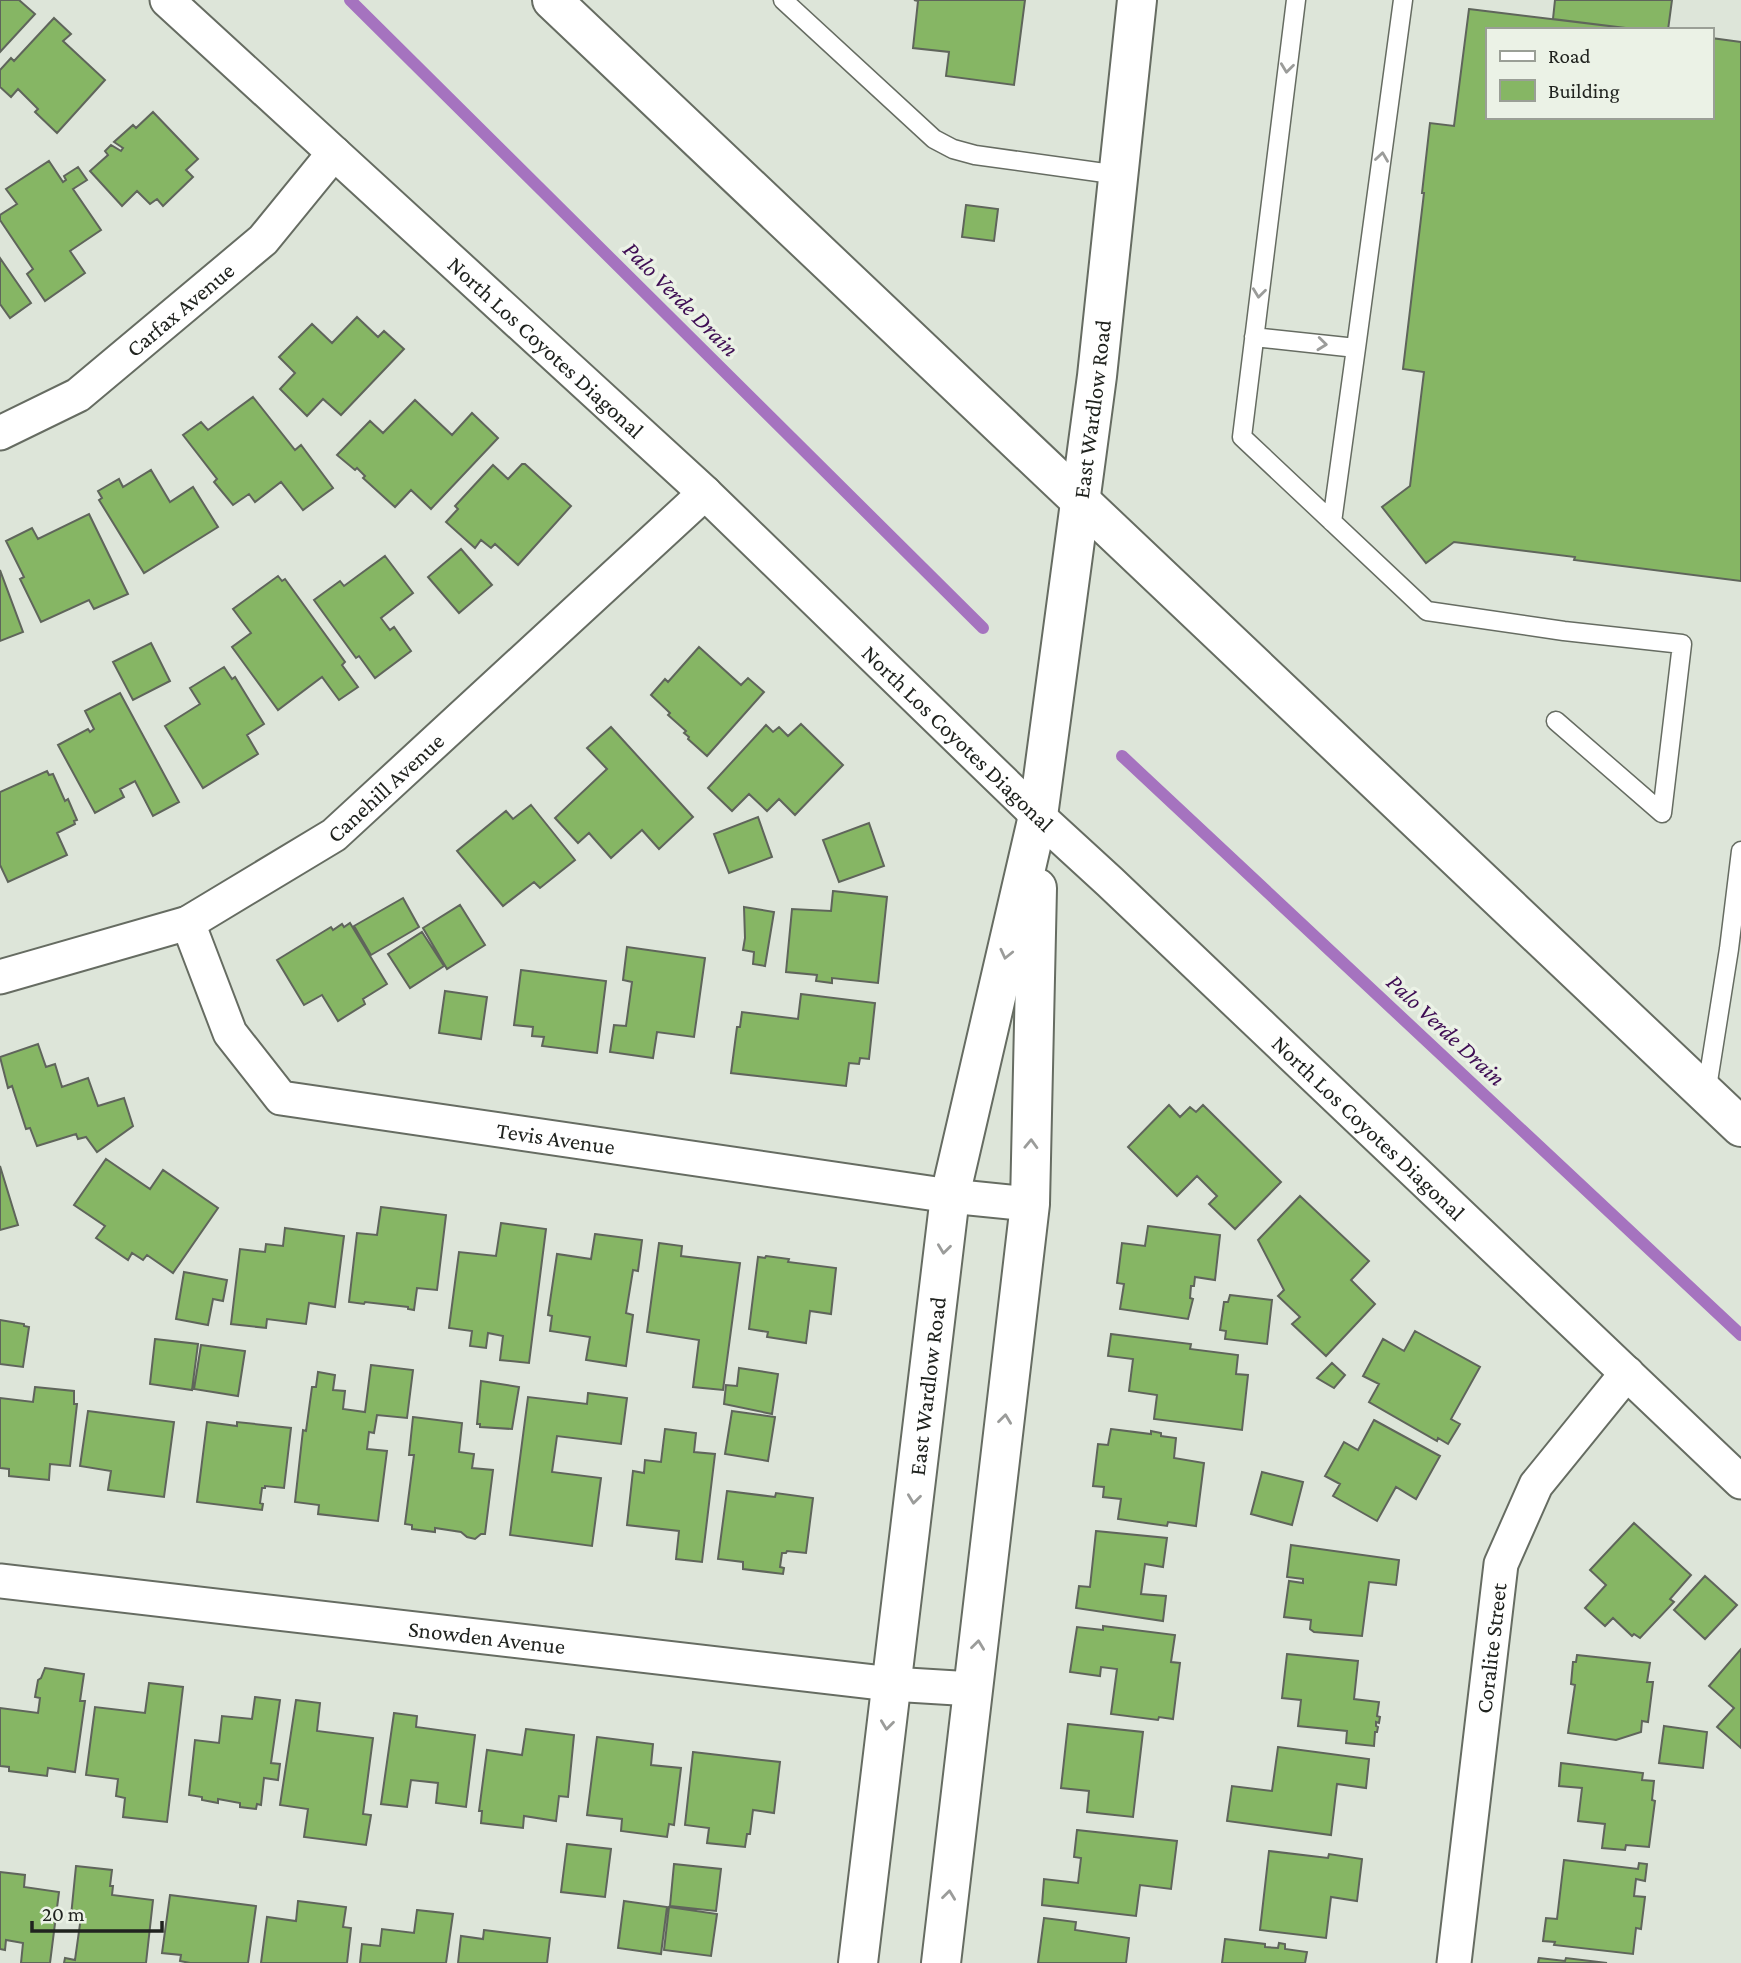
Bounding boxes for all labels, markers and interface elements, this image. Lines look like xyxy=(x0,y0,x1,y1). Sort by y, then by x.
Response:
legend xyxy=(1486,28,1713,119)
text: Road xyxy=(1548,44,1591,68)
one-way arrow xyxy=(1280,62,1295,74)
text: Building xyxy=(1548,79,1620,103)
one-way arrow xyxy=(1374,151,1389,163)
water label: Palo Verde Drain xyxy=(618,235,745,362)
street label: North Los Coyotes Diagonal xyxy=(443,251,649,443)
street label: Carfax Avenue xyxy=(121,257,239,362)
one-way arrow xyxy=(1252,288,1267,299)
street label: East Wardlow Road xyxy=(1068,318,1116,500)
one-way arrow xyxy=(1316,337,1328,352)
street label: North Los Coyotes Diagonal xyxy=(857,640,1059,837)
street label: Canehill Avenue xyxy=(322,727,449,848)
one-way arrow xyxy=(999,948,1014,960)
water label: Palo Verde Drain xyxy=(1382,968,1511,1091)
street label: North Los Coyotes Diagonal xyxy=(1267,1030,1470,1225)
street label: Tevis Avenue xyxy=(495,1117,617,1160)
one-way arrow xyxy=(1024,1138,1039,1149)
one-way arrow xyxy=(936,1243,951,1255)
street label: East Wardlow Road xyxy=(904,1295,951,1477)
one-way arrow xyxy=(997,1413,1012,1425)
one-way arrow xyxy=(906,1493,921,1505)
street label: Coralite Street xyxy=(1471,1581,1512,1715)
street label: Snowden Avenue xyxy=(407,1615,567,1659)
one-way arrow xyxy=(971,1639,986,1651)
one-way arrow xyxy=(879,1719,894,1731)
one-way arrow xyxy=(941,1889,956,1900)
scale bar xyxy=(32,1890,161,1934)
text: 20 m xyxy=(42,1902,85,1926)

